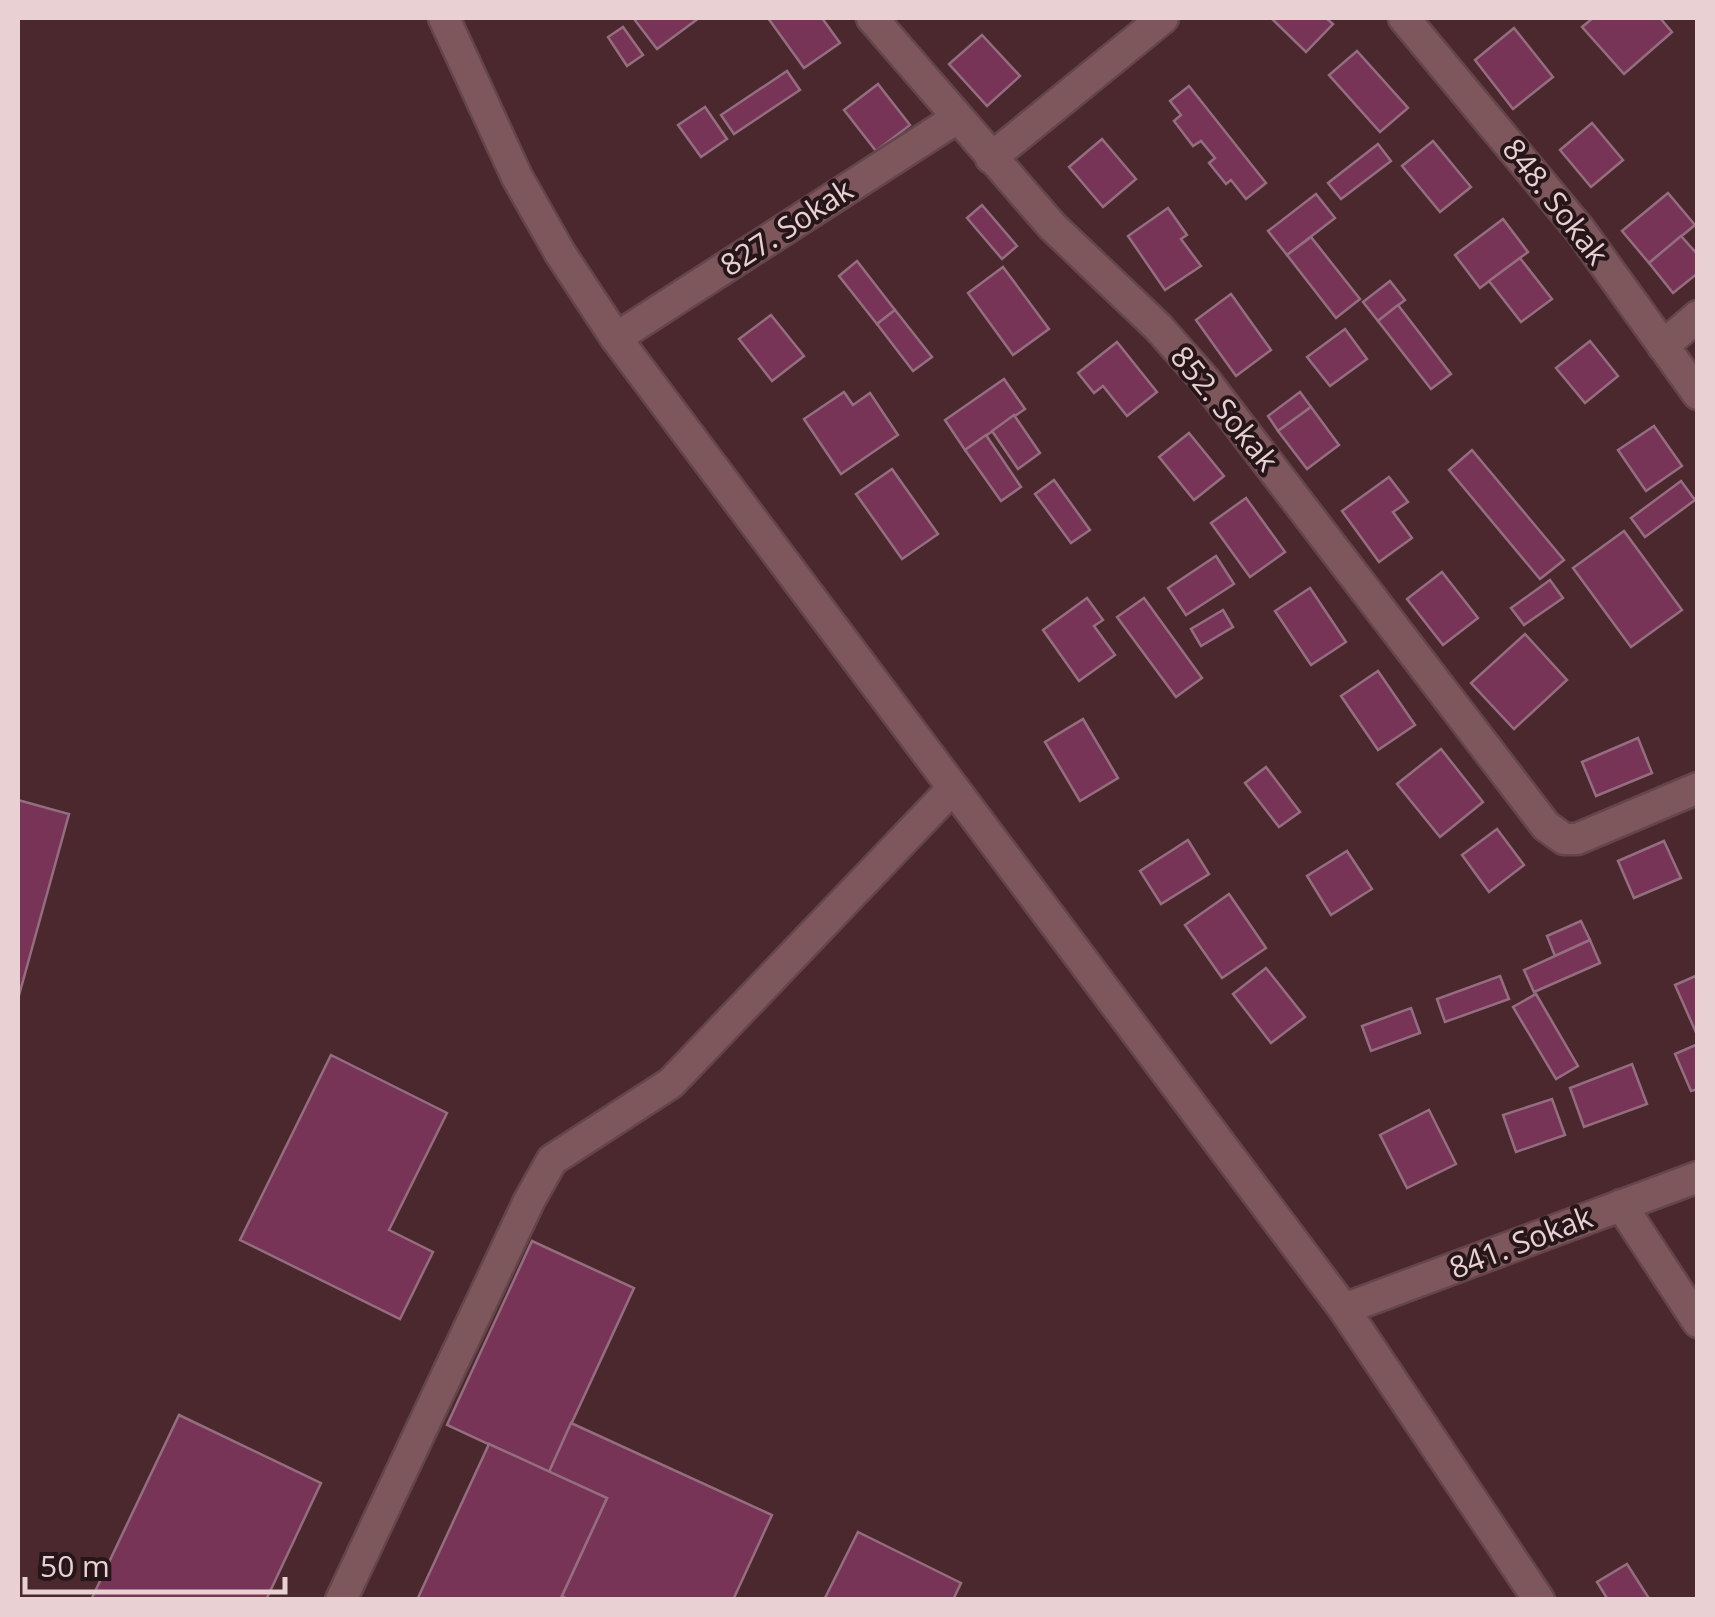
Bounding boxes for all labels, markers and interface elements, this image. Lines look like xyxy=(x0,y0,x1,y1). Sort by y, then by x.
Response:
street label: 848. Sokak xyxy=(1494,129,1619,273)
street label: 827. Sokak xyxy=(712,169,860,285)
street label: 852. Sokak xyxy=(1162,337,1288,479)
street label: 841. Sokak xyxy=(1443,1196,1598,1288)
scale bar xyxy=(25,1532,285,1594)
text: 50 m xyxy=(40,1545,110,1586)

